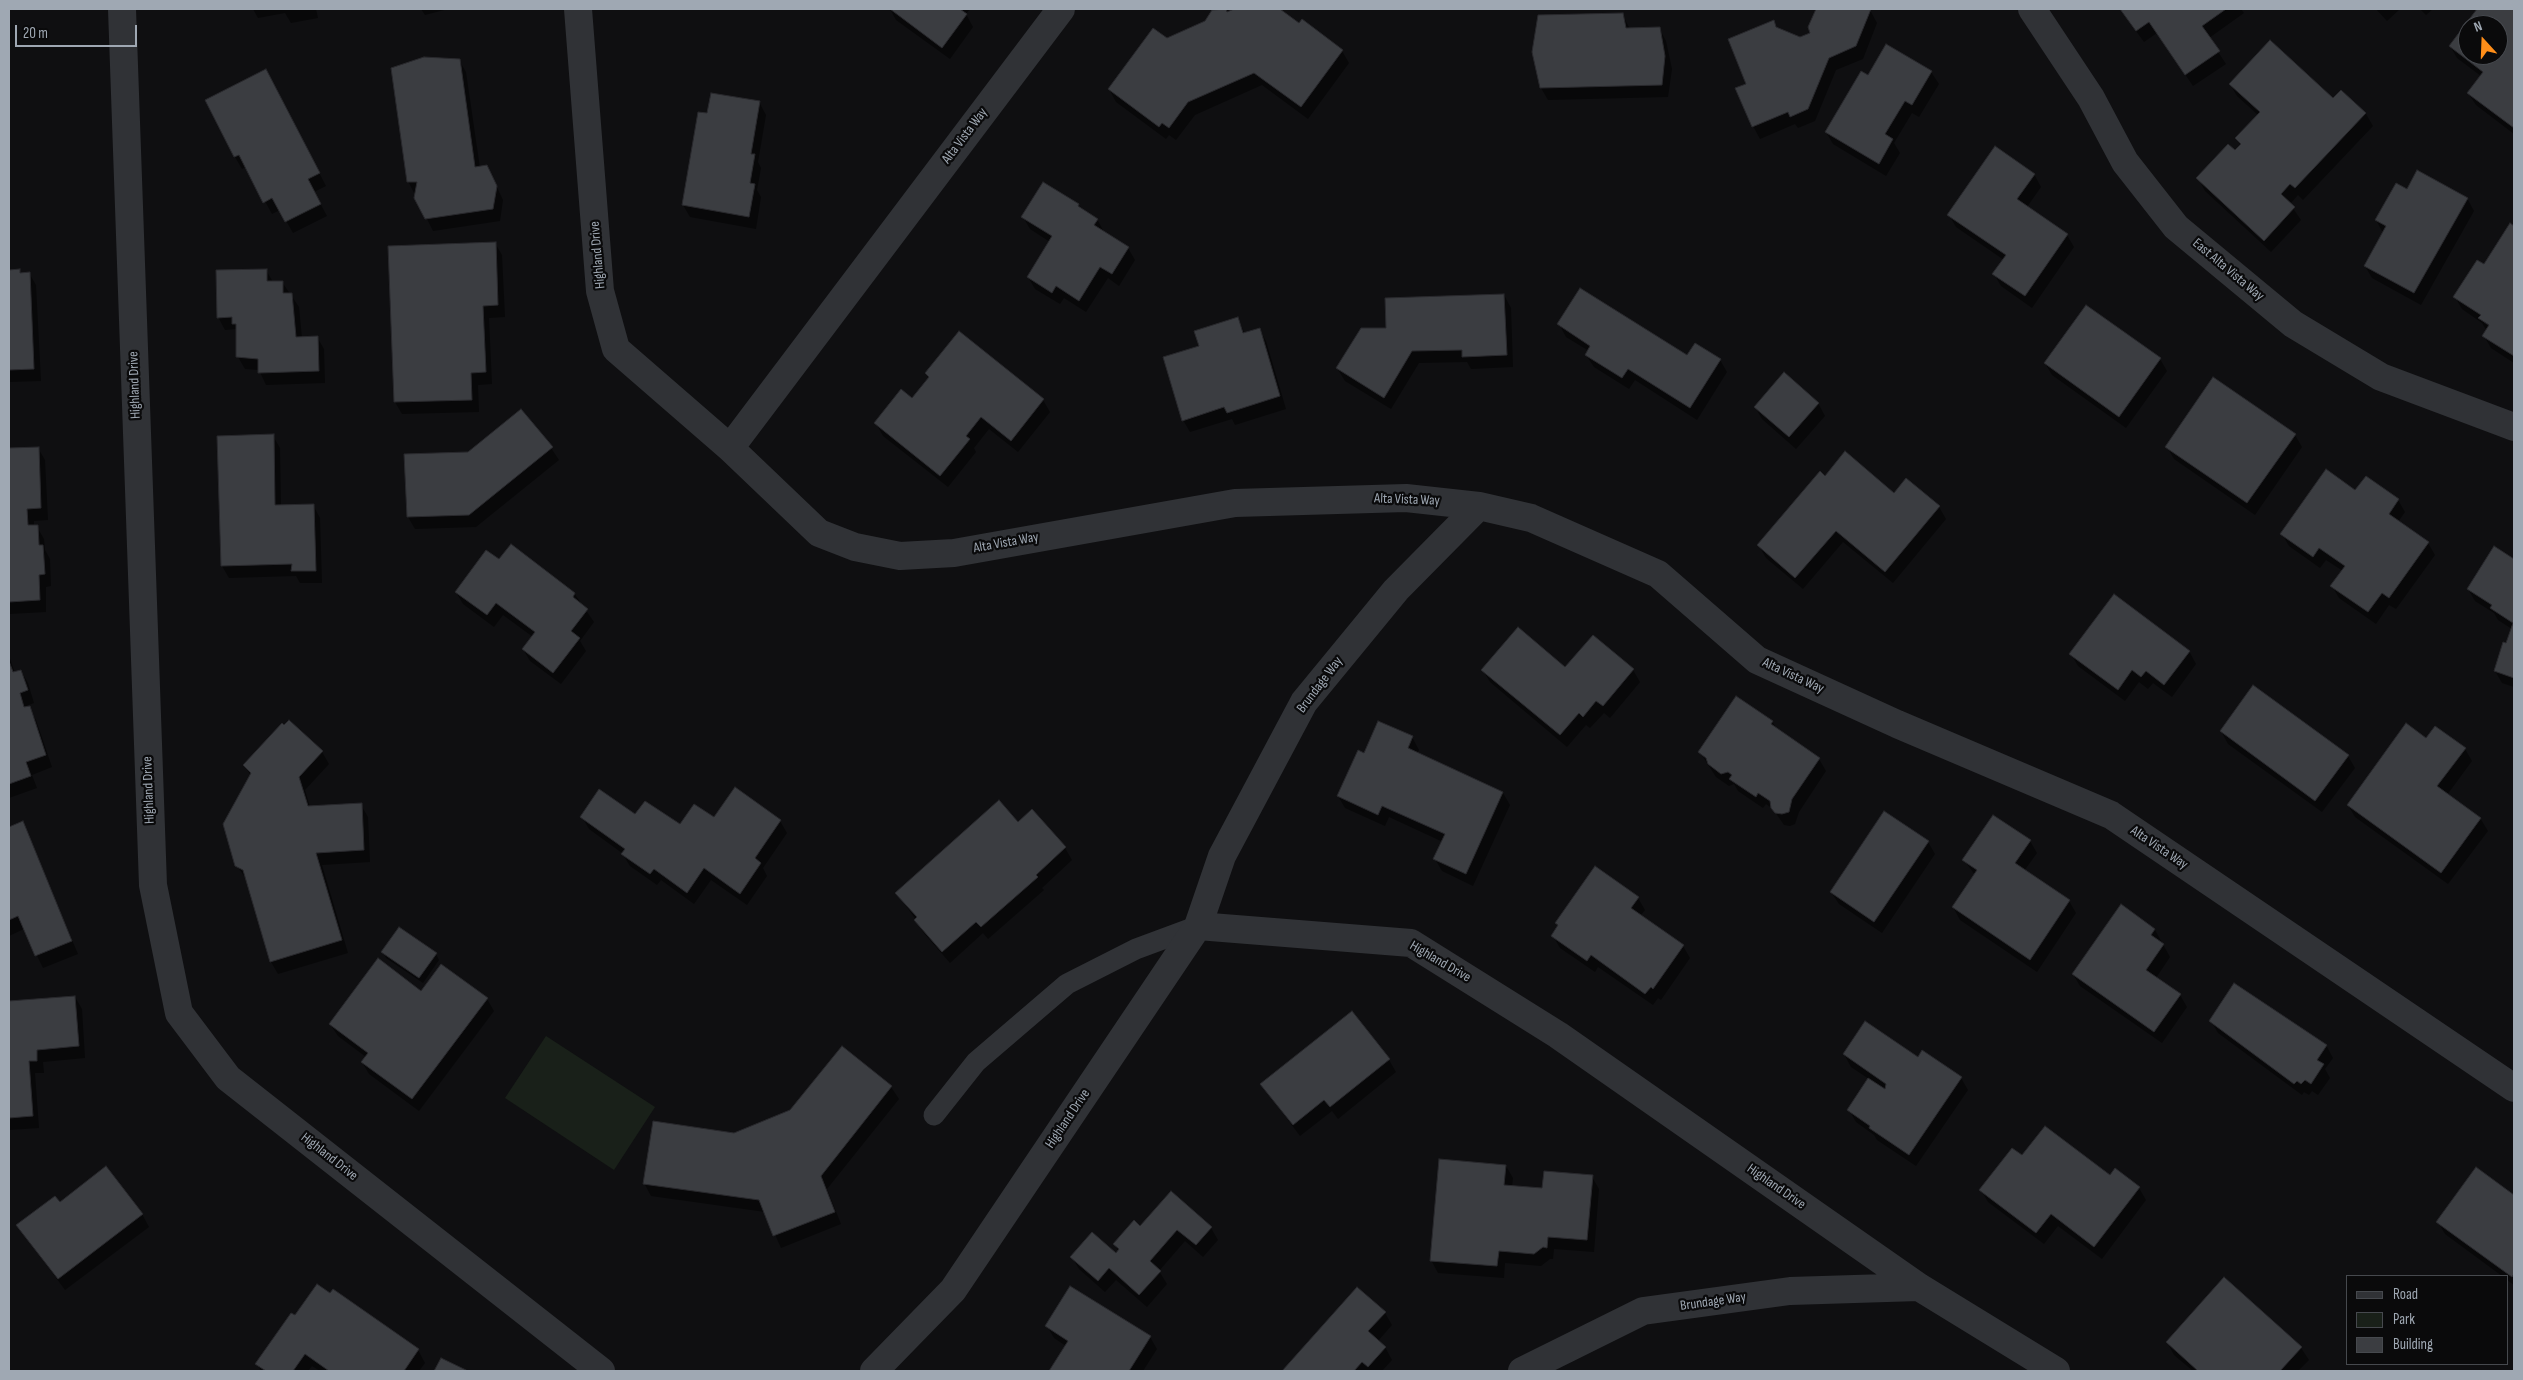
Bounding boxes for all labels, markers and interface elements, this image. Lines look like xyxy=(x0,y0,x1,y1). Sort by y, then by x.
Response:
scale bar xyxy=(18,15,140,47)
north arrow xyxy=(2458,15,2508,65)
text: N xyxy=(2472,17,2484,36)
text: 20 m xyxy=(23,24,48,43)
street label: Alta Vista Way xyxy=(939,105,991,167)
street label: Highland Drive xyxy=(587,221,609,289)
street label: East Alta Vista Way xyxy=(2189,235,2267,305)
street label: Highland Drive xyxy=(125,351,145,419)
street label: Alta Vista Way xyxy=(1374,490,1440,510)
street label: Alta Vista Way xyxy=(972,529,1040,557)
street label: Brundage Way xyxy=(1293,654,1347,716)
street label: Alta Vista Way xyxy=(1760,654,1826,698)
street label: Highland Drive xyxy=(139,756,159,824)
street label: Alta Vista Way xyxy=(2127,823,2191,873)
street label: Highland Drive xyxy=(1406,938,1474,986)
street label: Highland Drive xyxy=(1042,1086,1094,1152)
street label: Highland Drive xyxy=(297,1130,361,1184)
street label: Highland Drive xyxy=(1743,1161,1809,1213)
legend xyxy=(2346,1275,2508,1365)
text: Road xyxy=(2393,1285,2418,1304)
street label: Brundage Way xyxy=(1679,1289,1747,1315)
text: Park xyxy=(2393,1310,2415,1329)
text: Building xyxy=(2393,1335,2433,1354)

